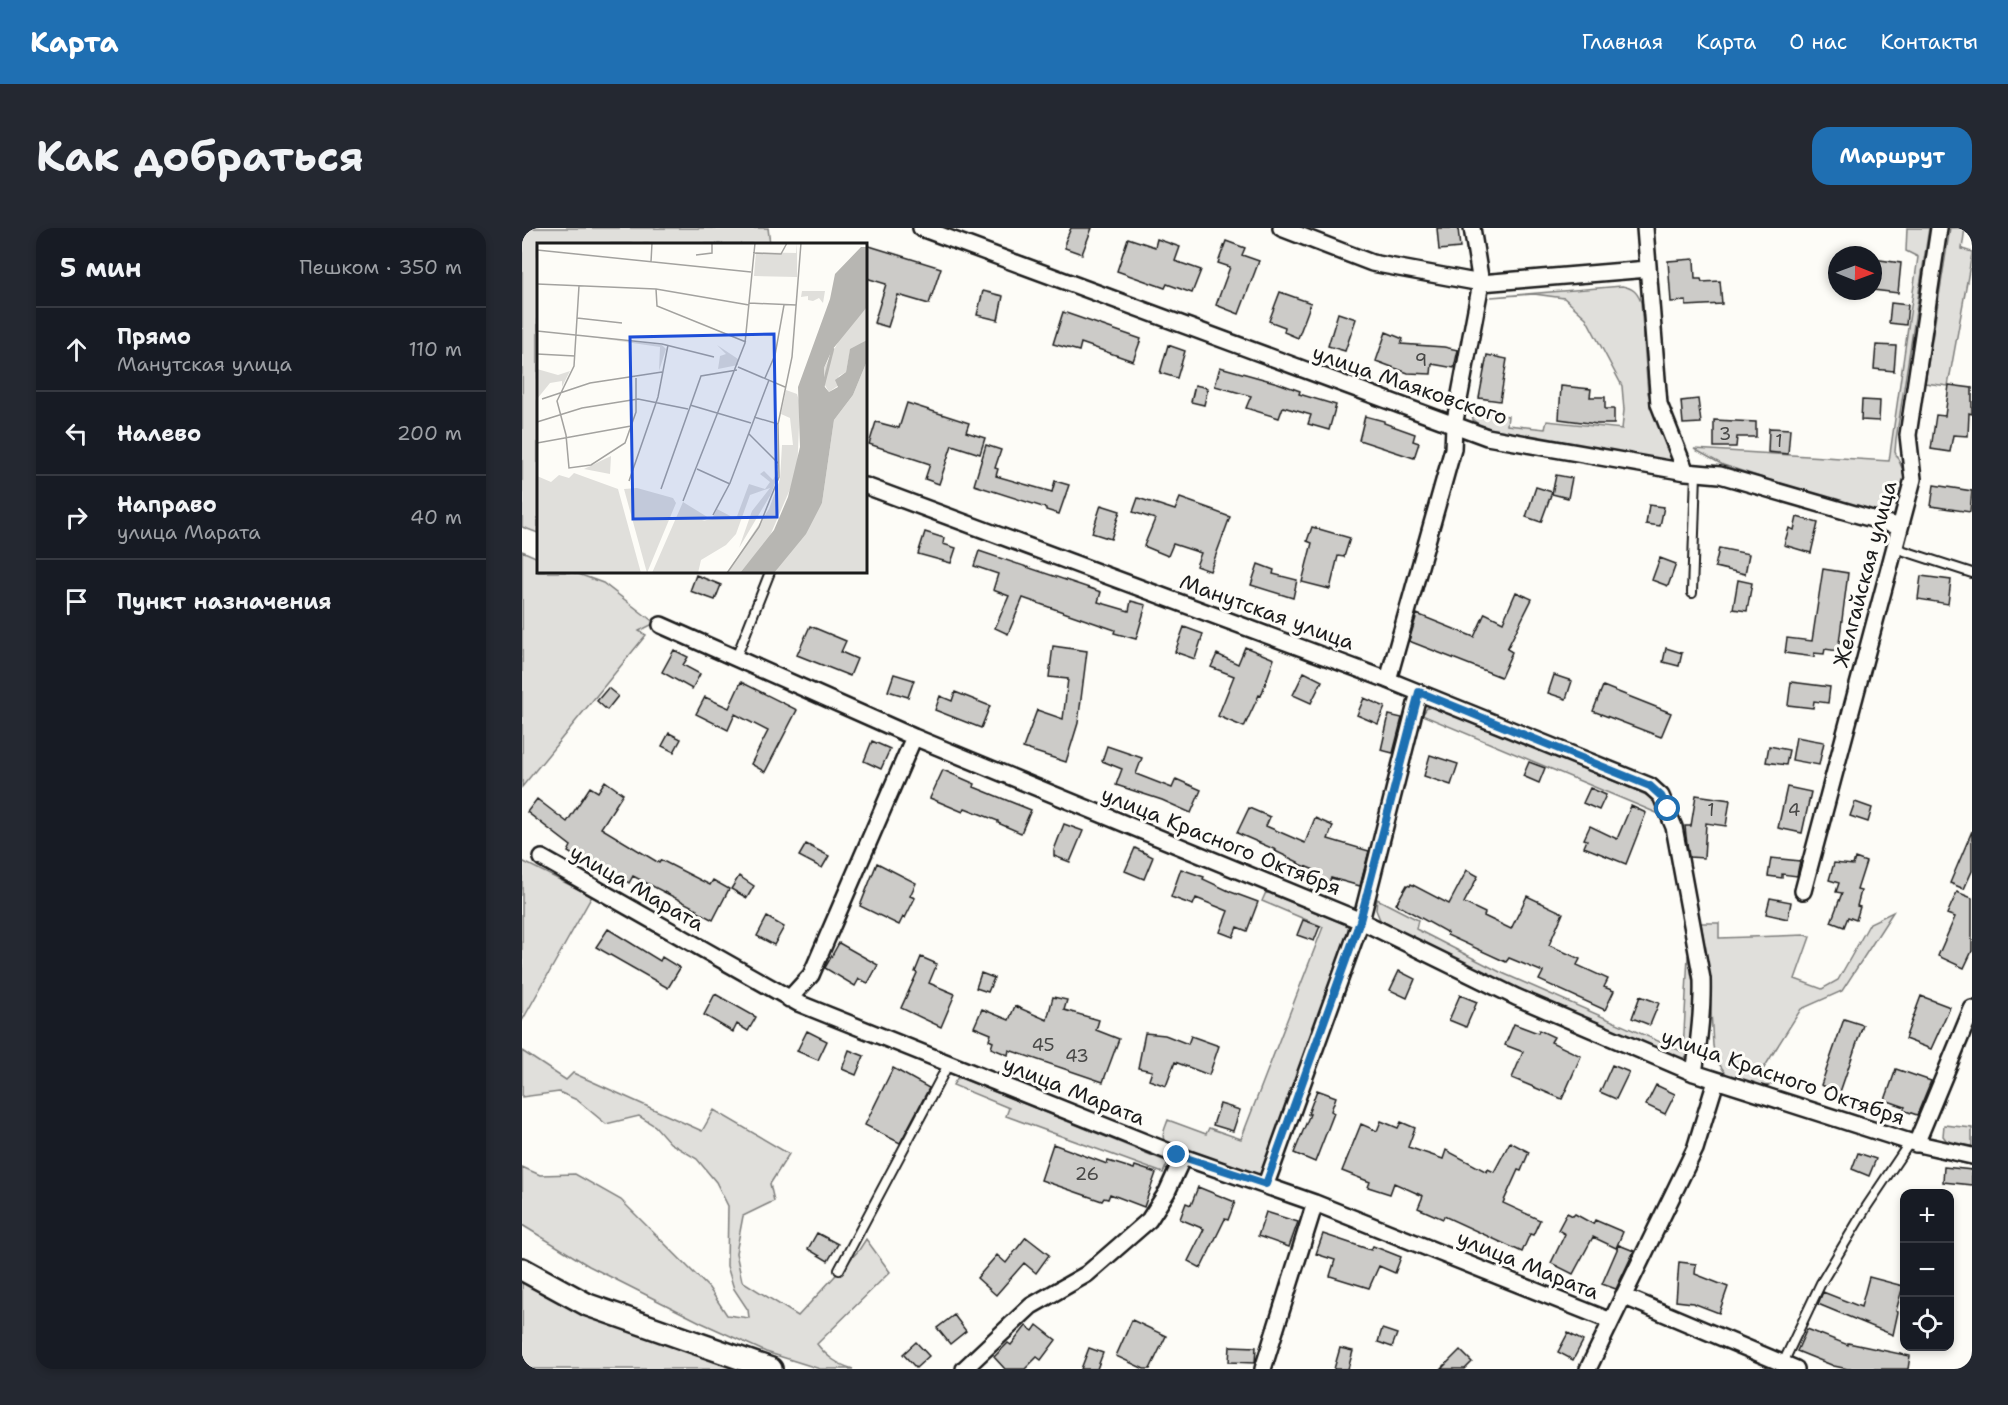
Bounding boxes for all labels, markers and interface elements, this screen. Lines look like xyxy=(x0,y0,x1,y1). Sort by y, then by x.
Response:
text: Карта xyxy=(30,23,119,61)
text: Главная xyxy=(1582,28,1663,56)
text: Карта xyxy=(1696,28,1756,56)
text: О нас xyxy=(1789,28,1847,56)
text: Контакты xyxy=(1880,28,1978,56)
button: Маршрут xyxy=(1812,127,1972,185)
text: Как добраться xyxy=(36,128,364,184)
inset map xyxy=(537,243,867,573)
north arrow xyxy=(1828,246,1882,300)
text: 5 мин xyxy=(60,250,141,285)
text: Пешком · 350 m xyxy=(299,254,462,280)
text: Прямо xyxy=(117,322,191,351)
icon: ahead xyxy=(60,333,93,366)
text: 110 m xyxy=(408,336,462,362)
street label: улица Маяковского xyxy=(1309,338,1511,432)
house number: 9 xyxy=(1415,348,1427,372)
text: Манутская улица xyxy=(117,351,292,377)
icon: left xyxy=(60,417,93,450)
text: Налево xyxy=(117,419,201,448)
text: 200 m xyxy=(397,420,462,446)
house number: 3 xyxy=(1719,422,1731,446)
house number: 1 xyxy=(1775,429,1783,453)
street label: Желгайская улица xyxy=(1827,478,1903,670)
text: Направо xyxy=(117,490,217,519)
icon: right xyxy=(60,501,93,534)
text: 40 m xyxy=(410,504,462,530)
text: улица Марата xyxy=(117,519,261,545)
street label: Манутская улица xyxy=(1176,567,1358,657)
icon: arrive xyxy=(60,585,93,618)
text: Пункт назначения xyxy=(117,587,331,616)
street label: улица Красного Октября xyxy=(1097,780,1345,902)
route start xyxy=(1654,795,1680,821)
house number: 1 xyxy=(1707,798,1715,822)
house number: 4 xyxy=(1788,798,1800,822)
street label: улица Марата xyxy=(565,838,709,938)
street label: улица Красного Октября xyxy=(1657,1022,1909,1132)
house number: 45 xyxy=(1031,1033,1055,1057)
house number: 43 xyxy=(1065,1044,1089,1068)
street label: улица Марата xyxy=(999,1050,1149,1132)
route end xyxy=(1163,1141,1189,1167)
house number: 26 xyxy=(1075,1162,1099,1186)
map controls xyxy=(1900,1189,1954,1351)
button: + xyxy=(1900,1189,1954,1243)
street label: улица Марата xyxy=(1453,1224,1603,1306)
button: − xyxy=(1900,1243,1954,1297)
button: locate xyxy=(1900,1297,1954,1351)

